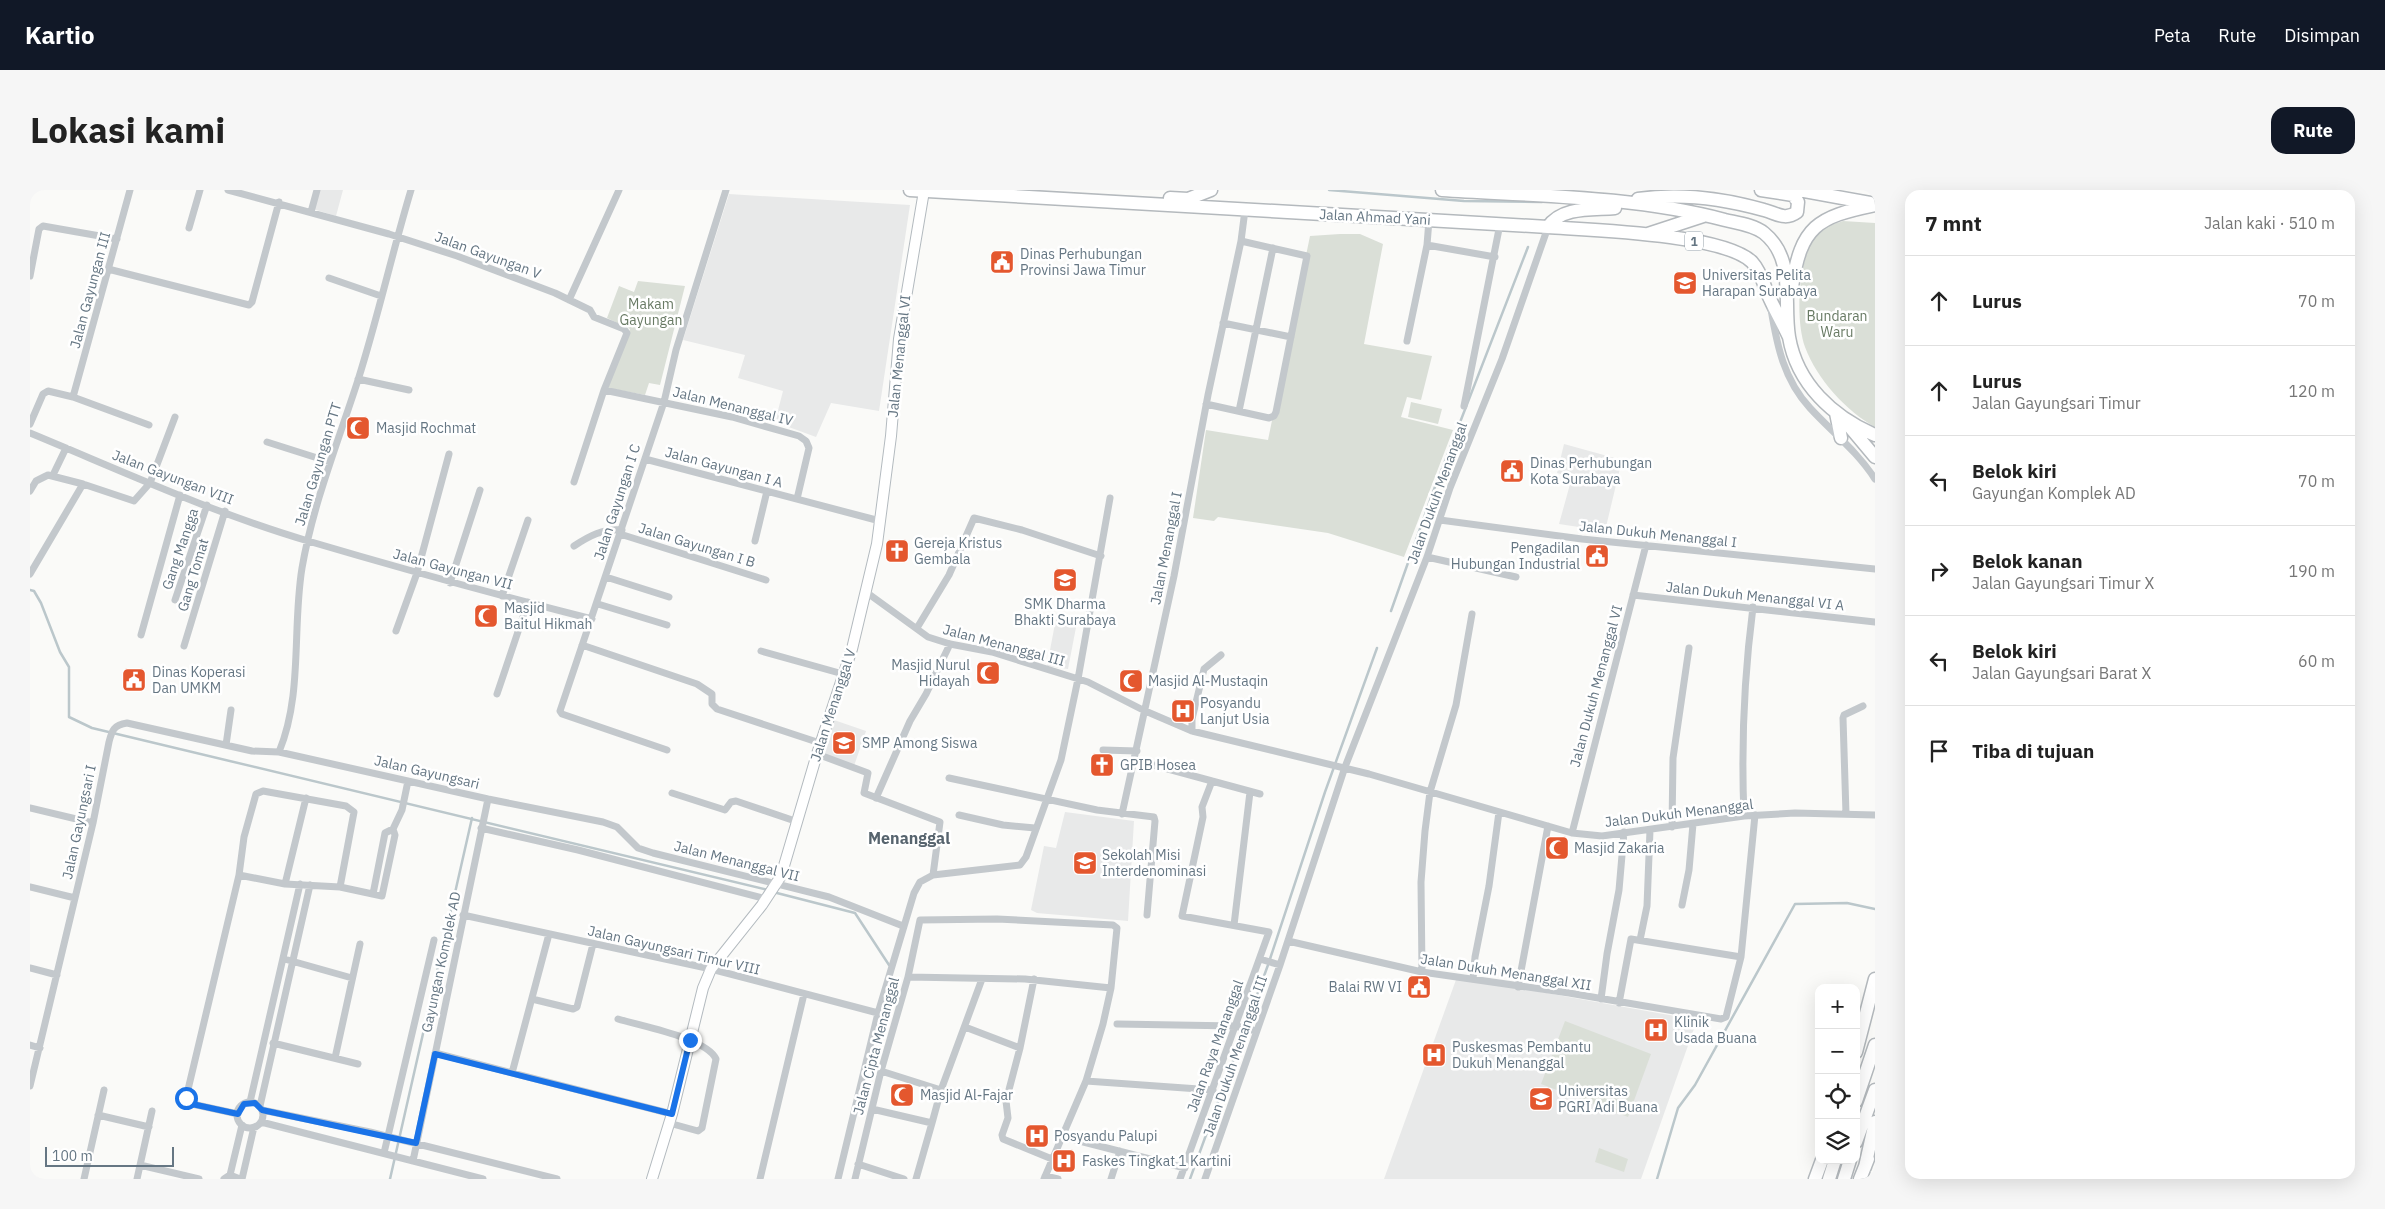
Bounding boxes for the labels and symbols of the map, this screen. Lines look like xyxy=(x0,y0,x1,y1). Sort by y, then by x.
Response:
street label: Jalan Ahmad Yani xyxy=(1319,205,1431,229)
street label: Jalan Gayungan V xyxy=(432,227,544,283)
street label: Jalan Gayungan III xyxy=(66,230,114,350)
road number: 1 xyxy=(1685,231,1703,250)
place label: Dinas Perhubungan Provinsi Jawa Timur xyxy=(1020,245,1146,279)
public building icon: Dinas Perhubungan Provinsi Jawa Timur xyxy=(989,249,1015,275)
place label: Universitas Pelita Harapan Surabaya xyxy=(1702,266,1818,300)
school or university icon: Universitas Pelita Harapan Surabaya xyxy=(1672,270,1698,296)
street label: Jalan Menanggal VI xyxy=(884,294,914,418)
park label: Makam Gayungan xyxy=(620,295,682,329)
park label: Bundaran Waru xyxy=(1806,307,1868,341)
street label: Jalan Menanggal IV xyxy=(671,382,795,430)
street label: Jalan Gayungan PTT xyxy=(291,400,345,528)
mosque icon: Masjid Rochmat xyxy=(345,415,371,441)
place label: Masjid Rochmat xyxy=(376,419,476,437)
street label: Jalan Dukuh Menanggal xyxy=(1403,420,1471,566)
street label: Jalan Gayungan I C xyxy=(590,441,644,562)
street label: Jalan Gayungan I A xyxy=(663,443,785,491)
street label: Jalan Gayungan VIII xyxy=(110,446,236,508)
place label: Dinas Perhubungan Kota Surabaya xyxy=(1530,454,1652,488)
public building icon: Dinas Perhubungan Kota Surabaya xyxy=(1499,458,1525,484)
street label: Jalan Menanggal I xyxy=(1146,490,1186,606)
street label: Gang Mangga xyxy=(158,505,202,592)
street label: Jalan Dukuh Menanggal I xyxy=(1578,517,1738,551)
street label: Jalan Gayungan I B xyxy=(636,519,758,571)
place label: Gereja Kristus Gembala xyxy=(914,534,1002,568)
street label: Gang Tomat xyxy=(173,536,213,614)
church icon: Gereja Kristus Gembala xyxy=(884,538,910,564)
place label: Pengadilan Hubungan Industrial xyxy=(1451,539,1580,573)
public building icon: Pengadilan Hubungan Industrial xyxy=(1584,543,1610,569)
street label: Jalan Gayungan VII xyxy=(391,544,515,594)
school or university icon: SMK Dharma Bhakti Surabaya xyxy=(1052,567,1078,593)
street label: Jalan Dukuh Menanggal VI A xyxy=(1665,578,1845,614)
place label: SMK Dharma Bhakti Surabaya xyxy=(1014,595,1117,629)
place label: Masjid Baitul Hikmah xyxy=(504,599,593,633)
mosque icon: Masjid Baitul Hikmah xyxy=(473,603,499,629)
street label: Jalan Dukuh Menanggal VI xyxy=(1566,603,1626,769)
street label: Jalan Menanggal III xyxy=(941,620,1067,670)
street label: Jalan Menanggal V xyxy=(806,646,860,764)
place label: Masjid Nurul Hidayah xyxy=(891,656,970,690)
mosque icon: Masjid Nurul Hidayah xyxy=(975,660,1001,686)
place label: Dinas Koperasi Dan UMKM xyxy=(152,663,246,697)
public building icon: Dinas Koperasi Dan UMKM xyxy=(121,667,147,693)
mosque icon: Masjid Al-Mustaqin xyxy=(1118,668,1144,694)
place label: Masjid Al-Mustaqin xyxy=(1148,672,1268,690)
place label: Posyandu Lanjut Usia xyxy=(1200,694,1270,728)
hospital icon: Posyandu Lanjut Usia xyxy=(1170,698,1196,724)
school or university icon: SMP Among Siswa xyxy=(831,730,857,756)
place label: SMP Among Siswa xyxy=(862,734,978,752)
street label: Jalan Gayungsari xyxy=(373,751,481,793)
church icon: GPIB Hosea xyxy=(1089,752,1115,778)
place label: GPIB Hosea xyxy=(1120,756,1197,774)
street label: Jalan Gayungsari I xyxy=(58,763,100,881)
street label: Jalan Dukuh Menanggal xyxy=(1604,795,1754,831)
district label: Menanggal xyxy=(868,828,950,848)
mosque icon: Masjid Zakaria xyxy=(1544,835,1570,861)
street label: Jalan Menanggal VII xyxy=(672,837,802,885)
place label: Masjid Zakaria xyxy=(1574,839,1665,857)
place label: Sekolah Misi Interdenominasi xyxy=(1102,846,1206,880)
school or university icon: Sekolah Misi Interdenominasi xyxy=(1072,850,1098,876)
street label: Gayungan Komplek AD xyxy=(417,890,465,1034)
street label: Jalan Gayungsari Timur VIII xyxy=(586,921,762,979)
street label: Jalan Dukuh Menanggal XII xyxy=(1419,950,1593,994)
street label: Jalan Dukuh Menanggal III xyxy=(1199,973,1271,1139)
public building icon: Balai RW VI xyxy=(1406,974,1432,1000)
street label: Jalan Cipta Menanggal xyxy=(849,975,903,1117)
street label: Jalan Raya Mananggal xyxy=(1183,977,1247,1114)
place label: Balai RW VI xyxy=(1329,978,1402,996)
place label: Klinik Usada Buana xyxy=(1674,1013,1757,1047)
hospital icon: Klinik Usada Buana xyxy=(1643,1017,1669,1043)
route end xyxy=(679,1029,702,1052)
place label: Puskesmas Pembantu Dukuh Menanggal xyxy=(1452,1038,1591,1072)
hospital icon: Puskesmas Pembantu Dukuh Menanggal xyxy=(1421,1042,1447,1068)
mosque icon: Masjid Al-Fajar xyxy=(889,1082,915,1108)
place label: Universitas PGRI Adi Buana xyxy=(1558,1082,1658,1116)
place label: Masjid Al-Fajar xyxy=(920,1086,1013,1104)
school or university icon: Universitas PGRI Adi Buana xyxy=(1528,1086,1554,1112)
route start xyxy=(175,1087,198,1110)
hospital icon: Posyandu Palupi xyxy=(1024,1123,1050,1149)
place label: Posyandu Palupi xyxy=(1054,1127,1157,1145)
scale bar xyxy=(45,1144,174,1167)
hospital icon: Faskes Tingkat 1 Kartini xyxy=(1051,1148,1077,1174)
place label: Faskes Tingkat 1 Kartini xyxy=(1082,1152,1231,1170)

